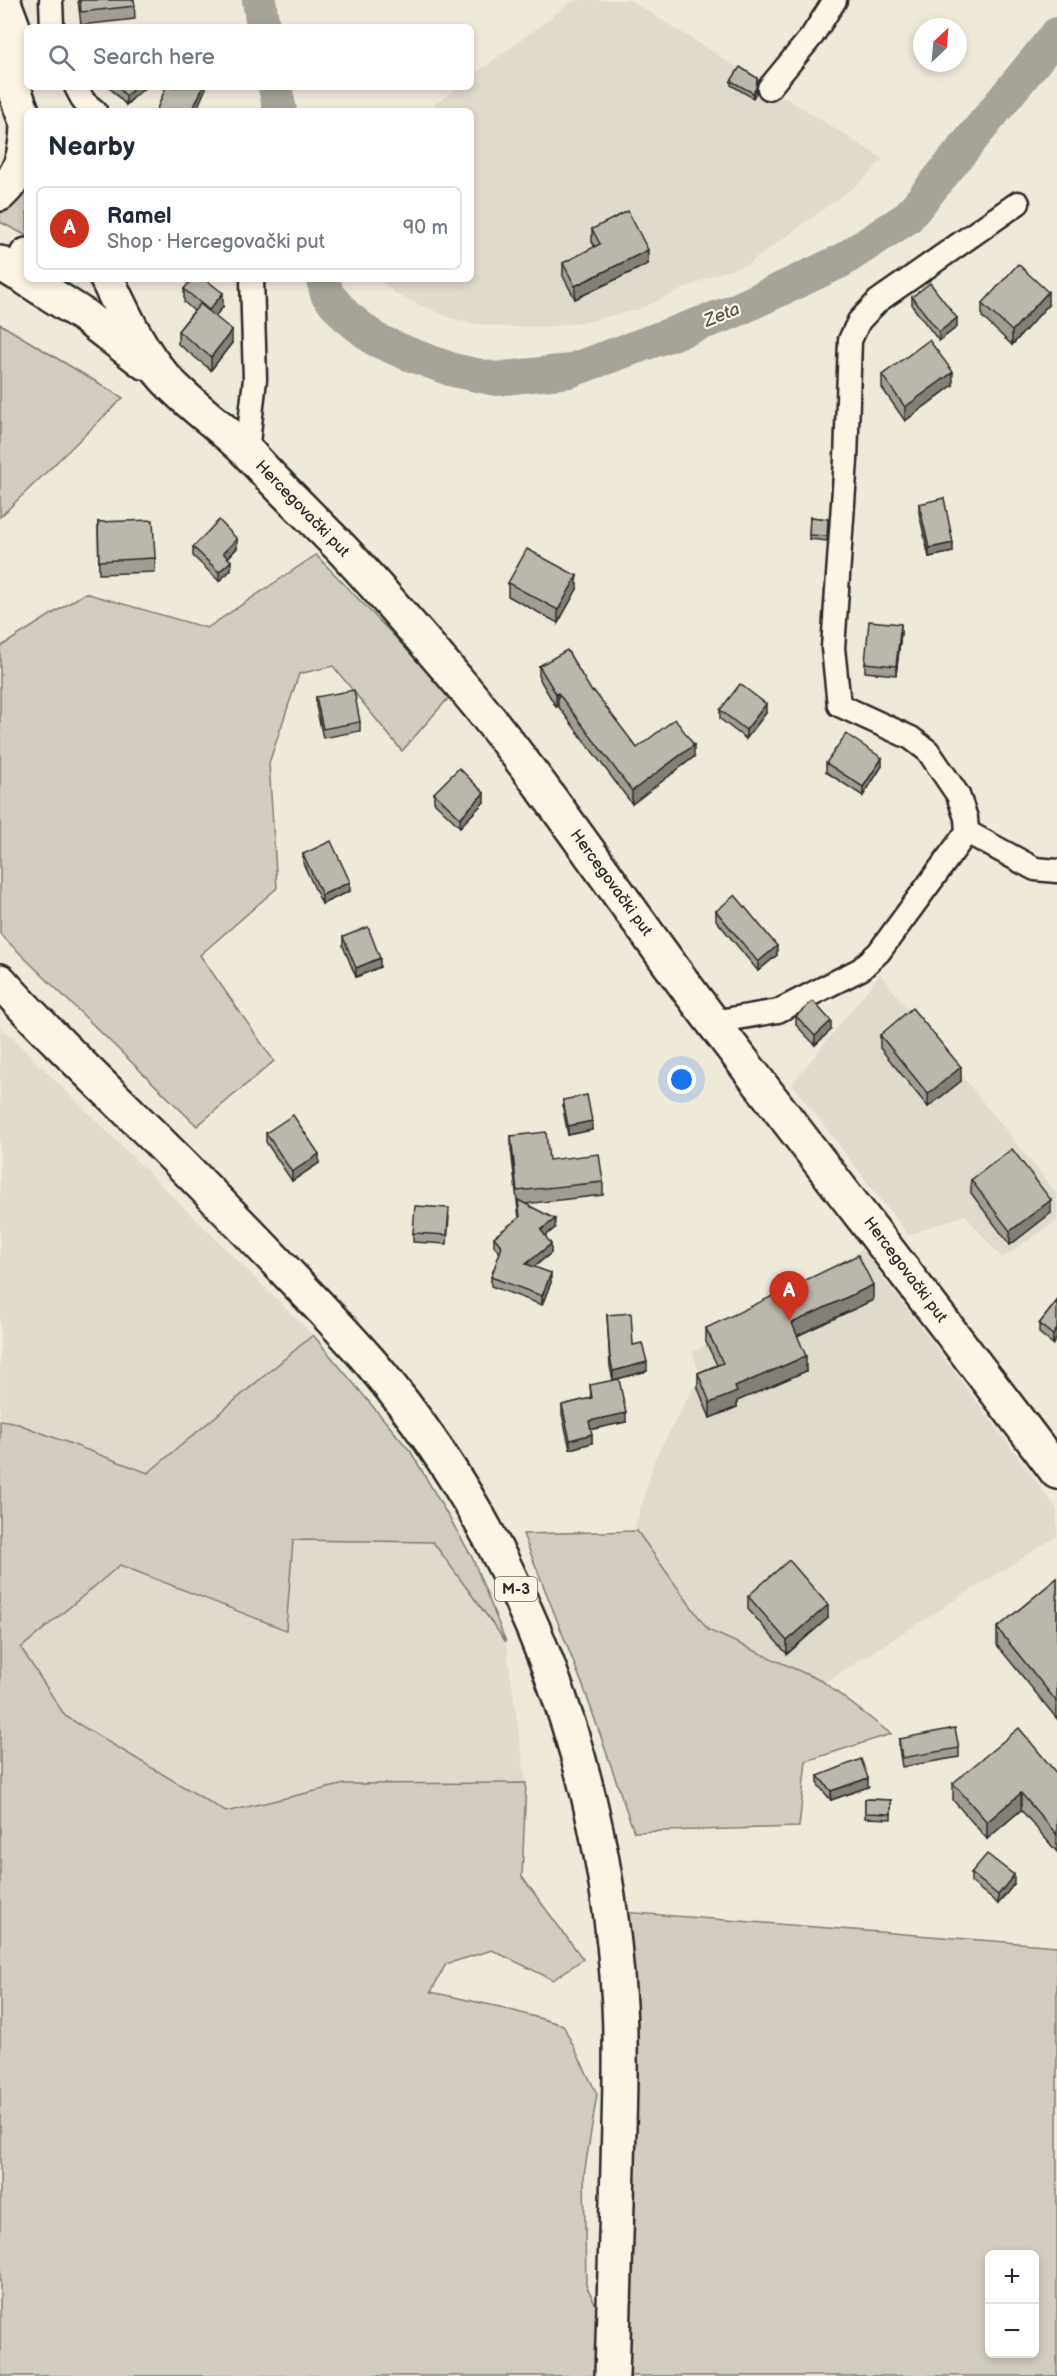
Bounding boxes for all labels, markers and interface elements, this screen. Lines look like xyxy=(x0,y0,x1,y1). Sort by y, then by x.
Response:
north arrow xyxy=(913,18,967,72)
search box xyxy=(24,24,474,90)
icon: search xyxy=(45,41,78,74)
text: Search here xyxy=(93,44,215,71)
text: Nearby xyxy=(48,132,135,163)
text: Ramel xyxy=(107,203,172,230)
text: A xyxy=(63,216,76,240)
text: 90 m xyxy=(403,216,448,240)
text: Shop · Hercegovački put xyxy=(107,230,325,254)
water label: Zeta xyxy=(700,298,743,332)
street label: Hercegovački put xyxy=(251,457,353,561)
street label: Hercegovački put xyxy=(566,826,656,940)
your location xyxy=(667,1065,696,1094)
street label: Hercegovački put xyxy=(859,1214,951,1326)
pin: A xyxy=(770,1272,808,1321)
road number: M-3 xyxy=(495,1577,537,1601)
map controls xyxy=(985,2250,1039,2358)
button: + xyxy=(985,2250,1039,2304)
button: − xyxy=(985,2304,1039,2358)

